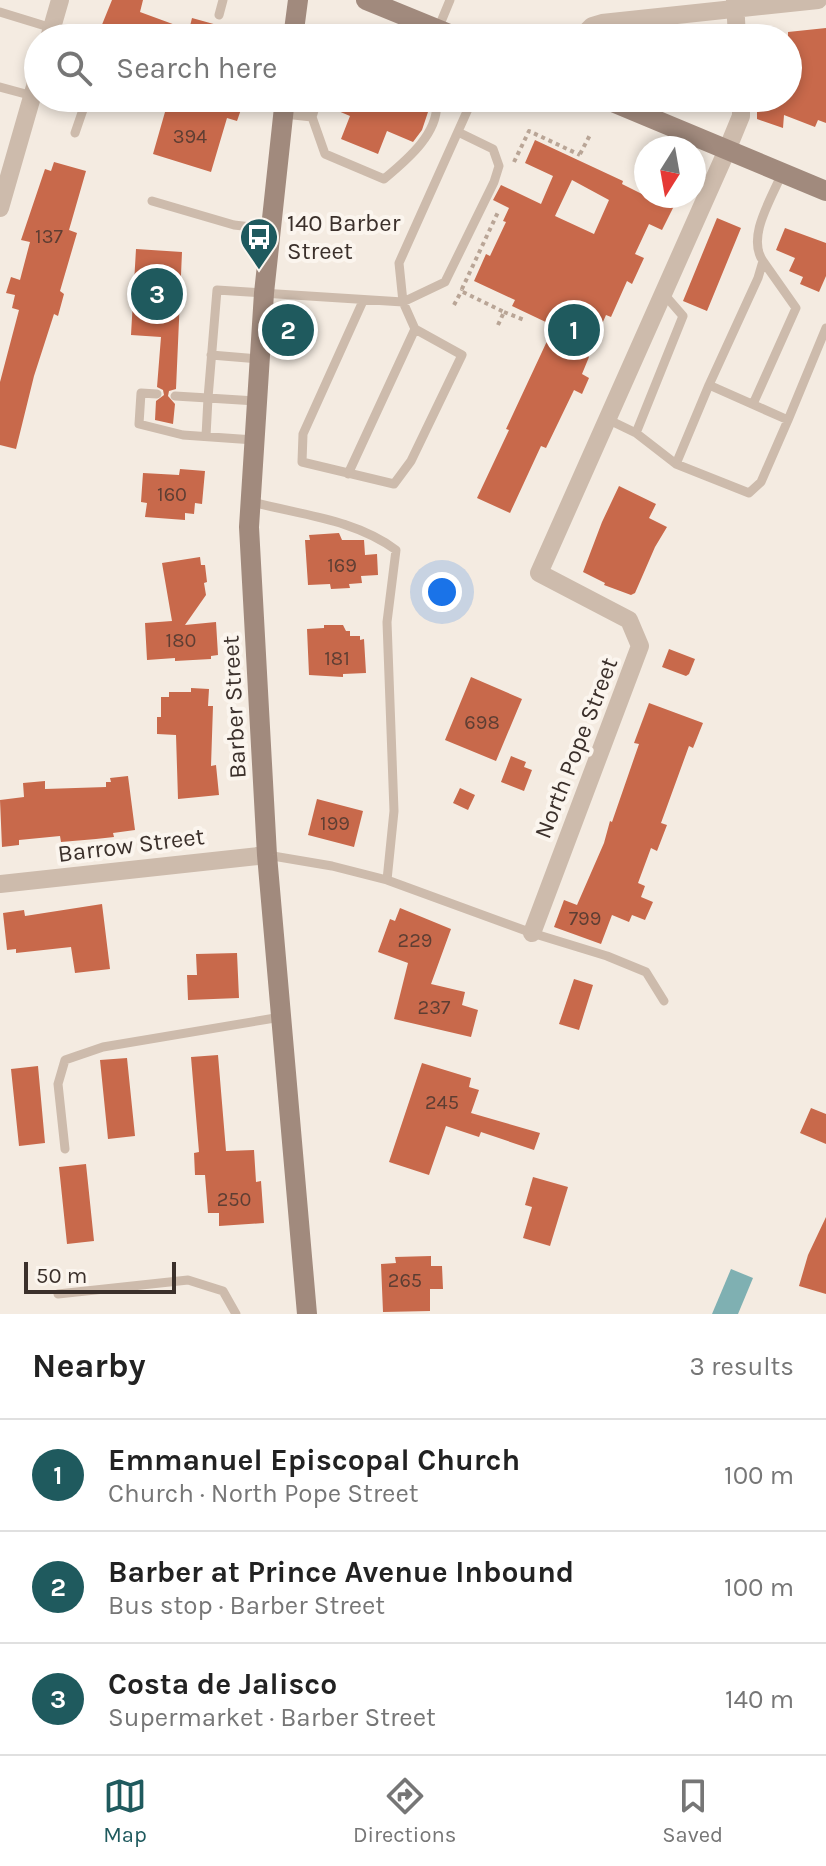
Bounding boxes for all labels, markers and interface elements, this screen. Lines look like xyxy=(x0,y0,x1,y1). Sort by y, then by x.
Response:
search box xyxy=(24,24,802,112)
icon: search xyxy=(52,46,96,90)
text: Search here xyxy=(116,50,277,86)
house number: 394 xyxy=(173,125,207,148)
north arrow xyxy=(634,136,706,208)
place label: 140 Barber Street xyxy=(287,209,401,265)
bus stop icon: 140 Barber Street xyxy=(238,216,280,271)
house number: 137 xyxy=(35,225,64,248)
pin: 3 xyxy=(131,264,183,324)
pin: 2 xyxy=(262,300,314,360)
pin: 1 xyxy=(548,300,600,360)
house number: 160 xyxy=(157,483,187,506)
house number: 169 xyxy=(327,554,357,577)
your location xyxy=(422,572,462,612)
house number: 180 xyxy=(166,629,196,652)
street label: Barber Street xyxy=(216,635,252,779)
house number: 181 xyxy=(324,647,350,670)
street label: North Pope Street xyxy=(529,653,623,843)
house number: 698 xyxy=(464,711,500,734)
house number: 199 xyxy=(320,812,350,835)
street label: Barrow Street xyxy=(56,822,206,868)
house number: 799 xyxy=(569,907,601,930)
house number: 229 xyxy=(398,929,432,952)
house number: 237 xyxy=(418,996,451,1019)
house number: 245 xyxy=(425,1091,459,1114)
house number: 250 xyxy=(217,1188,251,1211)
scale bar xyxy=(24,1258,176,1294)
text: 50 m xyxy=(36,1263,87,1289)
house number: 265 xyxy=(388,1269,422,1292)
text: Nearby xyxy=(32,1346,146,1386)
text: 3 results xyxy=(690,1351,794,1382)
text: Emmanuel Episcopal Church xyxy=(108,1442,520,1478)
text: 1 xyxy=(53,1460,63,1491)
text: 100 m xyxy=(724,1460,794,1491)
text: Church · North Pope Street xyxy=(108,1478,419,1509)
text: Barber at Prince Avenue Inbound xyxy=(108,1554,574,1590)
text: 2 xyxy=(50,1572,66,1603)
text: 100 m xyxy=(724,1572,794,1603)
text: Bus stop · Barber Street xyxy=(108,1590,385,1621)
text: Costa de Jalisco xyxy=(108,1666,337,1702)
text: 3 xyxy=(50,1684,66,1715)
text: 140 m xyxy=(725,1684,794,1715)
text: Supermarket · Barber Street xyxy=(108,1702,436,1733)
tab: Map xyxy=(103,1774,147,1848)
tab: Directions xyxy=(353,1774,456,1848)
tab: Saved xyxy=(662,1774,723,1848)

